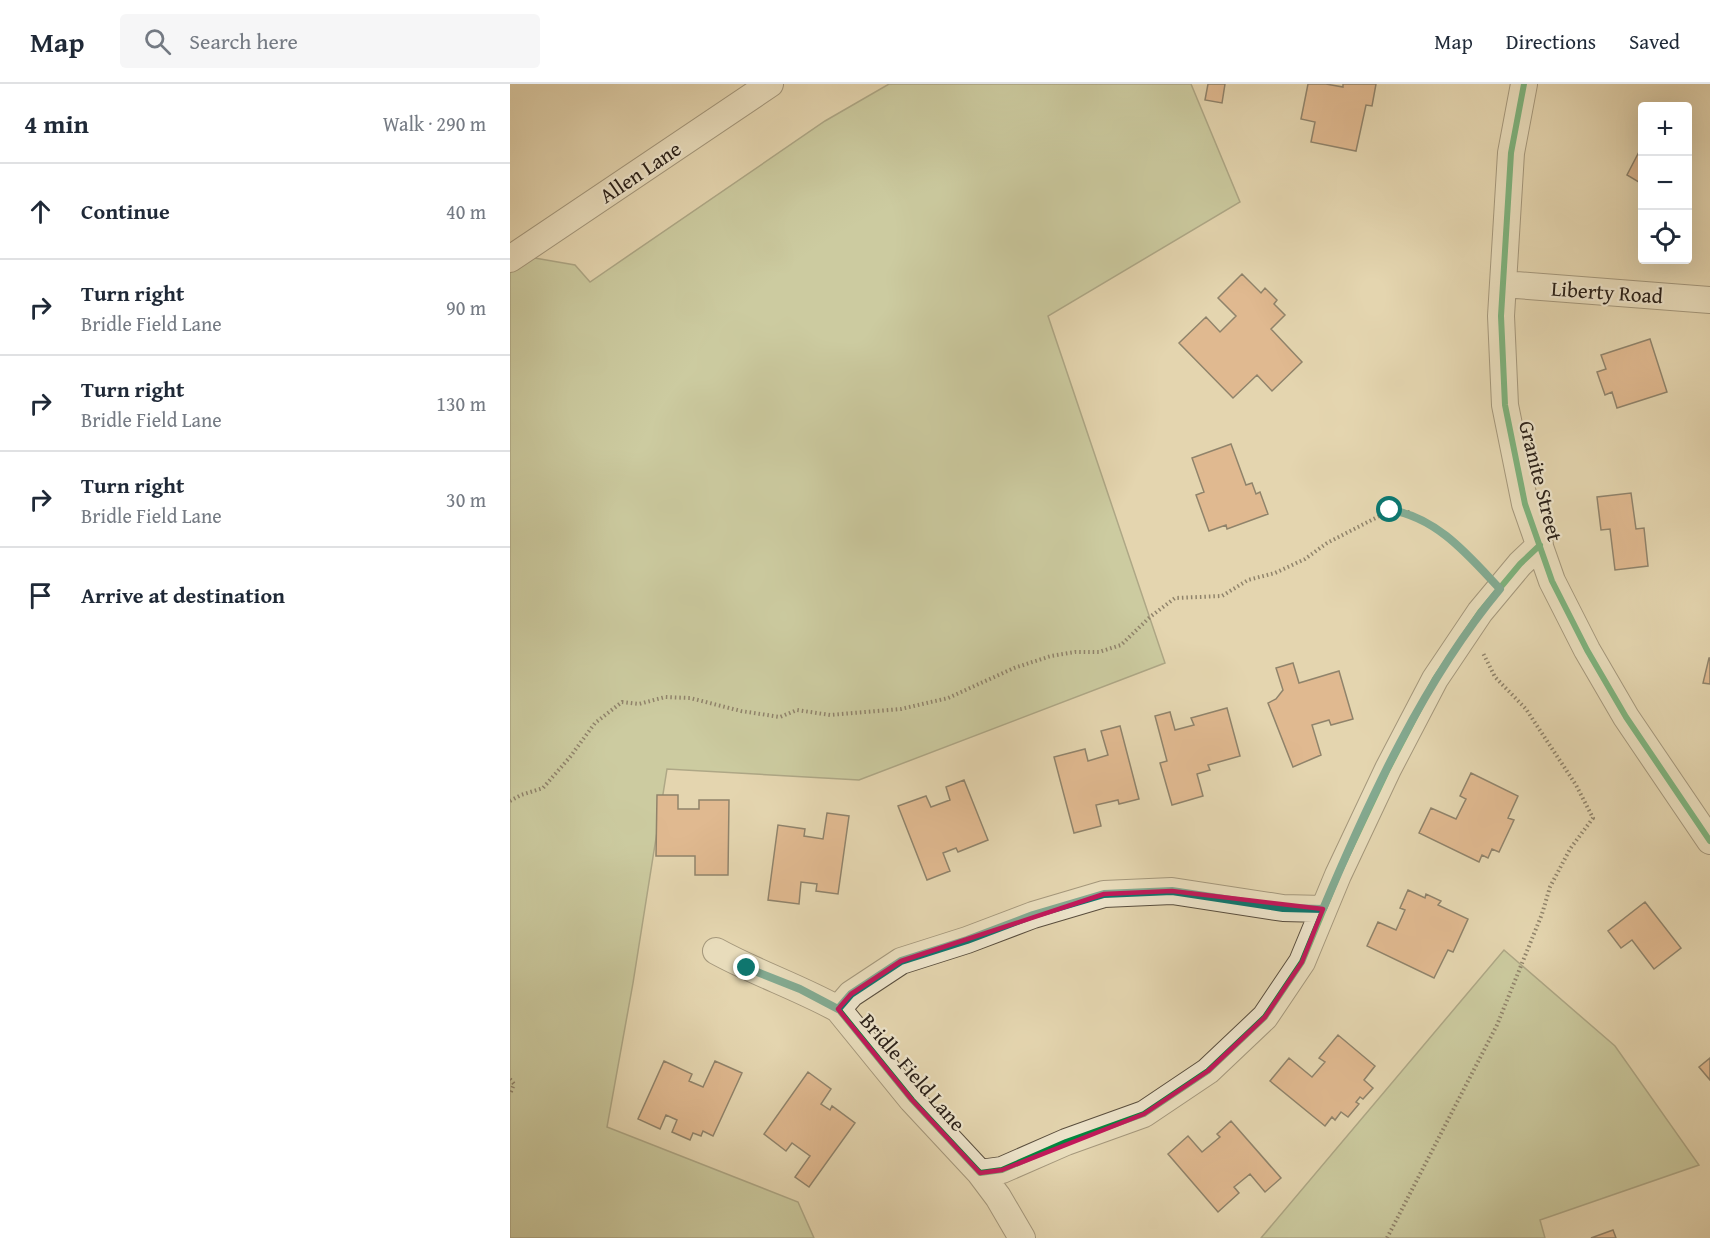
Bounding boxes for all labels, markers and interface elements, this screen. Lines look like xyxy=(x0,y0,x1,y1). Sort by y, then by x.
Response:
search box xyxy=(120,14,540,68)
text: Map xyxy=(30,21,84,62)
icon: search xyxy=(141,25,174,58)
text: Search here xyxy=(189,25,298,57)
text: Map xyxy=(1434,26,1473,57)
text: Directions xyxy=(1506,26,1596,57)
text: Saved xyxy=(1629,26,1680,57)
map controls xyxy=(1638,102,1692,264)
button: + xyxy=(1638,102,1692,156)
text: 4 min xyxy=(24,104,89,143)
text: Walk · 290 m xyxy=(383,109,486,138)
street label: Allen Lane xyxy=(593,133,687,211)
button: − xyxy=(1638,156,1692,210)
icon: ahead xyxy=(24,195,57,228)
text: Continue xyxy=(81,195,170,227)
text: 40 m xyxy=(446,197,486,226)
button: locate xyxy=(1638,210,1692,264)
street label: Liberty Road xyxy=(1550,273,1665,311)
text: Turn right xyxy=(81,277,184,309)
icon: right xyxy=(24,291,57,324)
text: 90 m xyxy=(446,293,486,322)
text: Bridle Field Lane xyxy=(81,309,222,338)
text: Turn right xyxy=(81,373,184,405)
icon: right xyxy=(24,387,57,420)
text: 130 m xyxy=(436,389,486,418)
text: Bridle Field Lane xyxy=(81,405,222,434)
street label: Granite Street xyxy=(1511,417,1571,545)
text: Turn right xyxy=(81,469,184,501)
icon: right xyxy=(24,483,57,516)
text: 30 m xyxy=(446,485,486,514)
route start xyxy=(1376,496,1402,522)
text: Bridle Field Lane xyxy=(81,501,222,530)
icon: arrive xyxy=(24,579,57,612)
text: Arrive at destination xyxy=(81,579,285,611)
route end xyxy=(733,954,759,980)
street label: Bridle Field Lane xyxy=(853,1006,973,1138)

